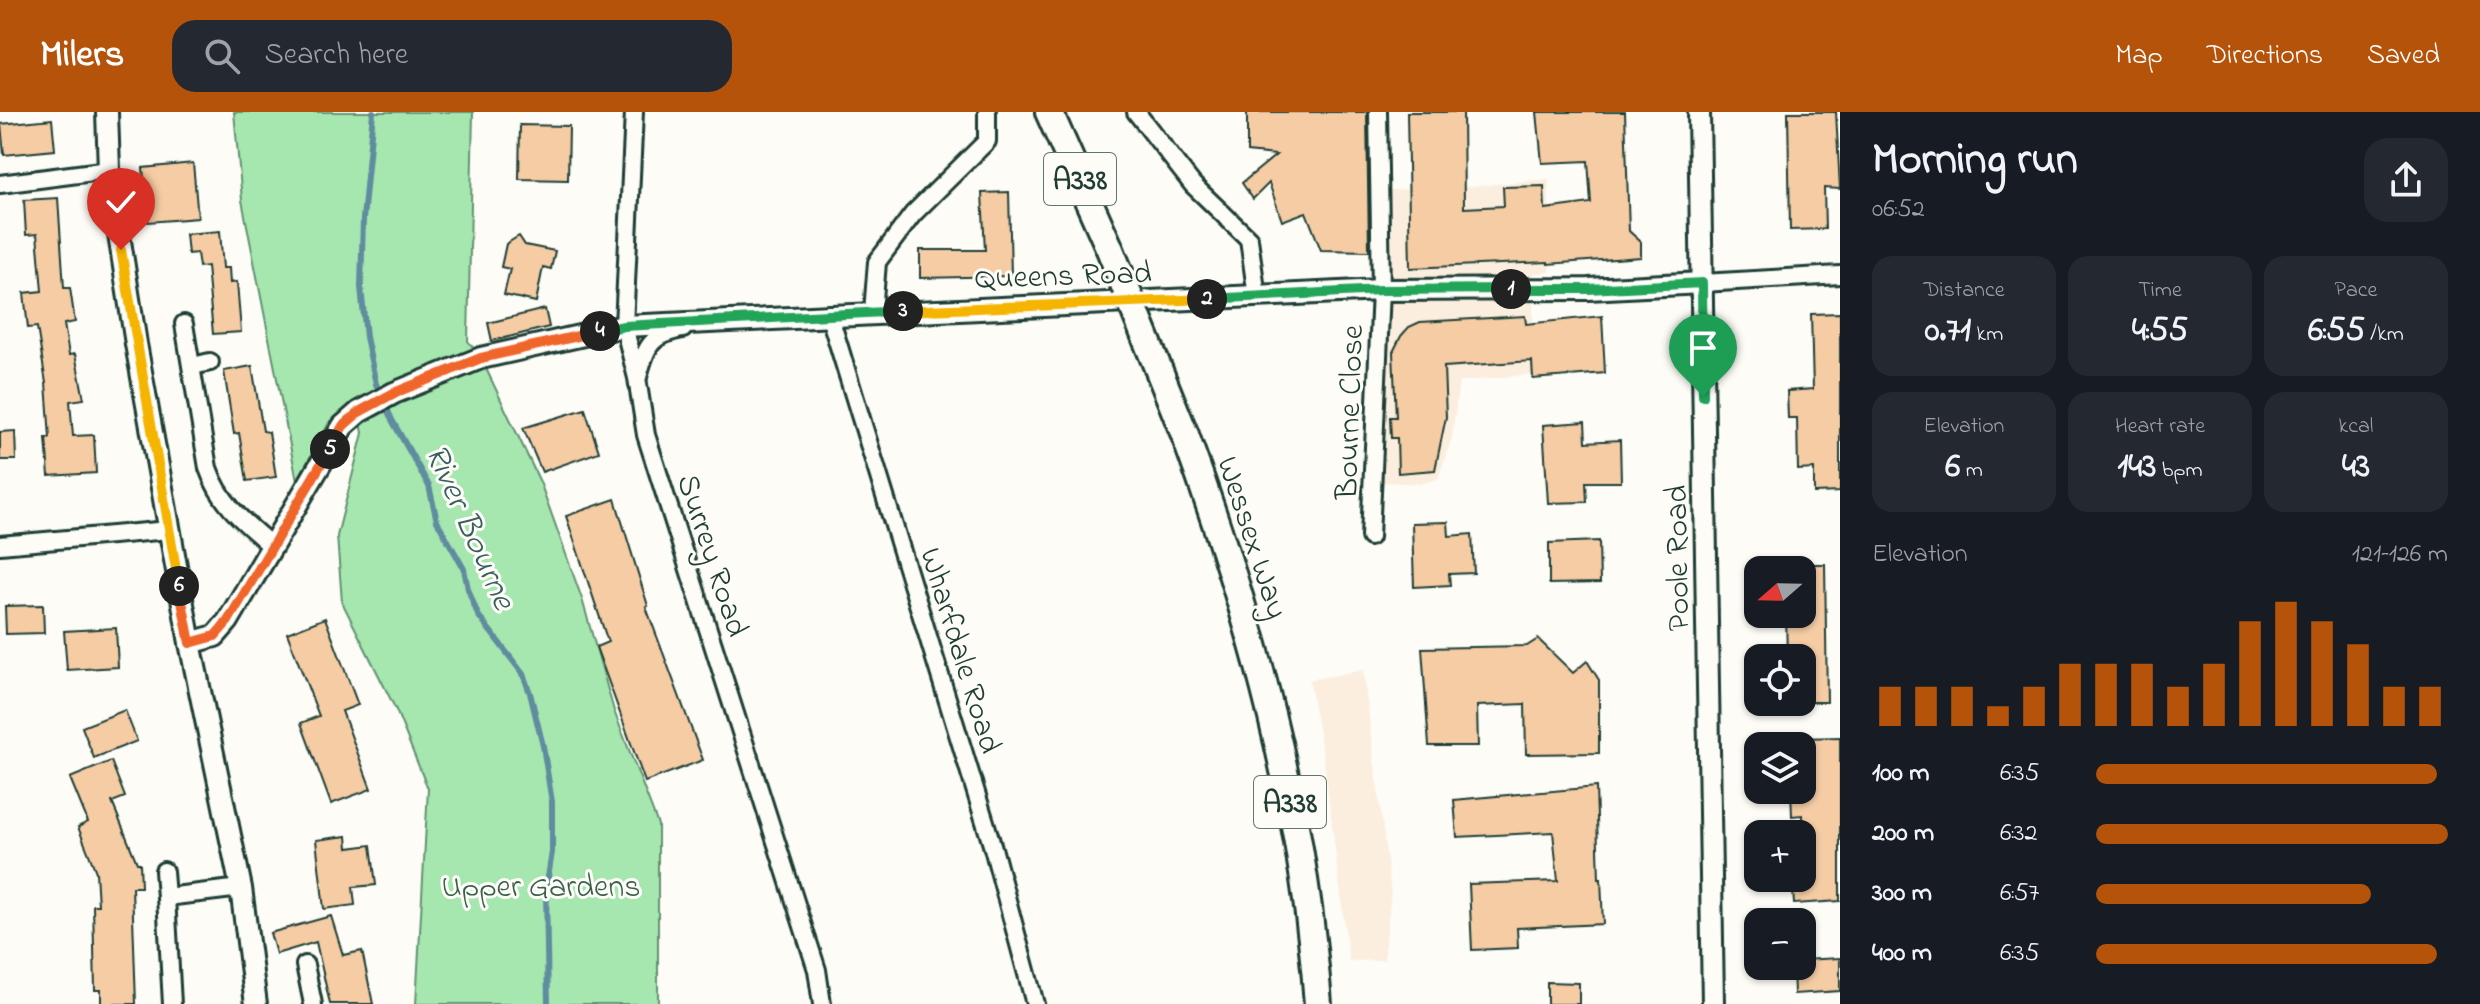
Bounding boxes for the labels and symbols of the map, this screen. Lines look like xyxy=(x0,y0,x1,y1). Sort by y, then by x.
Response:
road number: A338 xyxy=(1044,153,1116,205)
pin xyxy=(87,168,155,250)
street label: Queens Road xyxy=(974,251,1152,304)
pin: 1 xyxy=(1491,269,1531,309)
pin: 2 xyxy=(1187,279,1227,319)
pin: 3 xyxy=(883,291,923,331)
pin: 4 xyxy=(580,311,620,351)
pin xyxy=(1669,314,1737,396)
street label: Bourne Close xyxy=(1325,323,1378,501)
pin: 5 xyxy=(310,429,350,469)
water label: River Bourne xyxy=(410,437,528,620)
street label: Wessex Way xyxy=(1202,451,1299,625)
street label: Surrey Road xyxy=(662,469,759,643)
street label: Poole Road xyxy=(1655,484,1704,631)
street label: Wharfdale Road xyxy=(905,542,1012,760)
north arrow xyxy=(1744,556,1816,628)
pin: 6 xyxy=(159,566,199,606)
road number: A338 xyxy=(1254,776,1326,828)
park label: Upper Gardens xyxy=(442,865,640,912)

